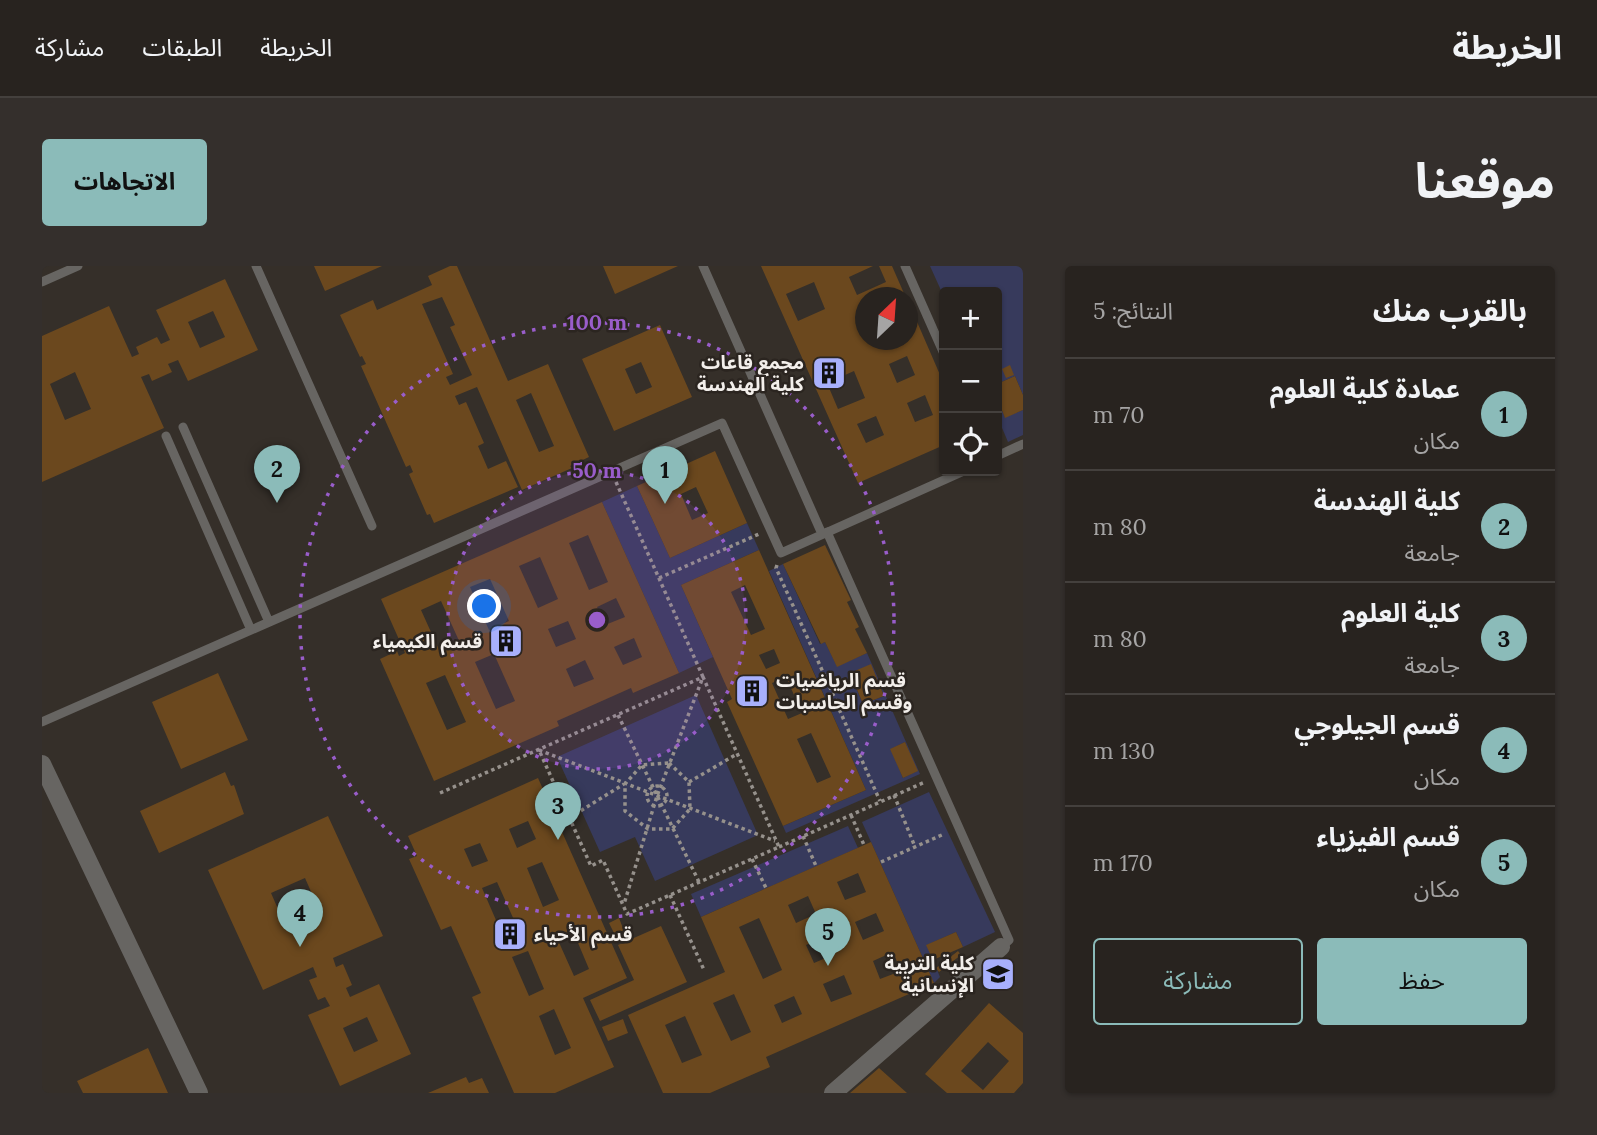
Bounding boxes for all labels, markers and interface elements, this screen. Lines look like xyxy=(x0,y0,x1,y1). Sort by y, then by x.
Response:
text: الخريطة xyxy=(1452,26,1562,68)
text: مشاركة xyxy=(35,32,104,63)
text: الطبقات xyxy=(142,32,222,63)
text: الخريطة xyxy=(260,32,332,63)
button: الاتجاهات xyxy=(42,139,207,226)
text: موقعنا xyxy=(1415,149,1555,211)
north arrow xyxy=(855,287,918,350)
map controls xyxy=(939,287,1002,476)
button: + xyxy=(939,287,1002,350)
text: بالقرب منك xyxy=(1373,291,1527,329)
text: النتائج: 5 xyxy=(1093,296,1173,325)
text: 100 m xyxy=(567,309,627,336)
place label: مجمع قاعات كلية الهندسة xyxy=(697,350,804,396)
button: − xyxy=(939,350,1002,413)
building icon: مجمع قاعات كلية الهندسة xyxy=(810,354,848,392)
text: عمادة كلية العلوم xyxy=(1270,372,1460,405)
text: 70 m xyxy=(1093,400,1145,429)
text: 1 xyxy=(1499,400,1509,429)
button: locate xyxy=(939,413,1002,476)
text: مكان xyxy=(1414,426,1460,455)
pin: 2 xyxy=(254,445,300,503)
pin: 1 xyxy=(642,446,688,504)
text: 50 m xyxy=(572,457,622,484)
text: كلية الهندسة xyxy=(1314,484,1460,517)
text: 80 m xyxy=(1093,512,1147,541)
text: 2 xyxy=(1498,512,1510,541)
text: جامعة xyxy=(1405,538,1460,567)
your location xyxy=(467,589,501,623)
text: كلية العلوم xyxy=(1341,596,1460,629)
centre of rings xyxy=(585,608,609,632)
building icon: قسم الكيمياء xyxy=(487,622,525,660)
text: 80 m xyxy=(1093,624,1147,653)
text: 3 xyxy=(1498,624,1510,653)
place label: قسم الكيمياء xyxy=(373,629,482,656)
text: جامعة xyxy=(1405,650,1460,679)
place label: قسم الرياضيات وقسم الحاسبات xyxy=(776,668,912,717)
building icon: قسم الرياضيات وقسم الحاسبات xyxy=(733,672,771,710)
text: قسم الجيلوجي xyxy=(1294,708,1460,741)
text: 130 m xyxy=(1093,736,1155,765)
text: 4 xyxy=(1498,736,1510,765)
text: مكان xyxy=(1414,762,1460,791)
pin: 3 xyxy=(535,782,581,840)
text: قسم الفيزياء xyxy=(1316,820,1460,853)
text: 170 m xyxy=(1093,848,1153,877)
text: 5 xyxy=(1498,848,1510,877)
text: مكان xyxy=(1414,874,1460,903)
pin: 4 xyxy=(277,889,323,947)
pin: 5 xyxy=(805,908,851,966)
building icon: قسم الأحياء xyxy=(491,915,529,953)
place label: قسم الأحياء xyxy=(534,922,632,949)
button: مشاركة xyxy=(1093,938,1303,1025)
button: حفظ xyxy=(1317,938,1527,1025)
place label: كلية التربية الإنسانية xyxy=(885,951,974,998)
school or university icon: كلية التربية الإنسانية xyxy=(979,955,1017,993)

